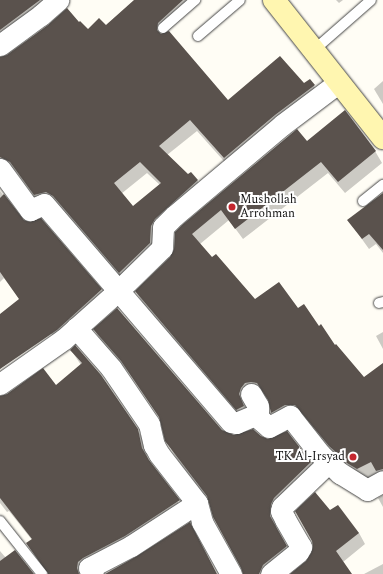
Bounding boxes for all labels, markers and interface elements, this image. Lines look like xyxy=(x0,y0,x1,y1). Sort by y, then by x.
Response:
place label: Mushollah Arrohman xyxy=(240,193,297,221)
marker: Mushollah Arrohman xyxy=(227,202,237,212)
place label: TK Al-Irsyad xyxy=(275,450,345,464)
marker: TK Al-Irsyad xyxy=(348,452,358,462)

